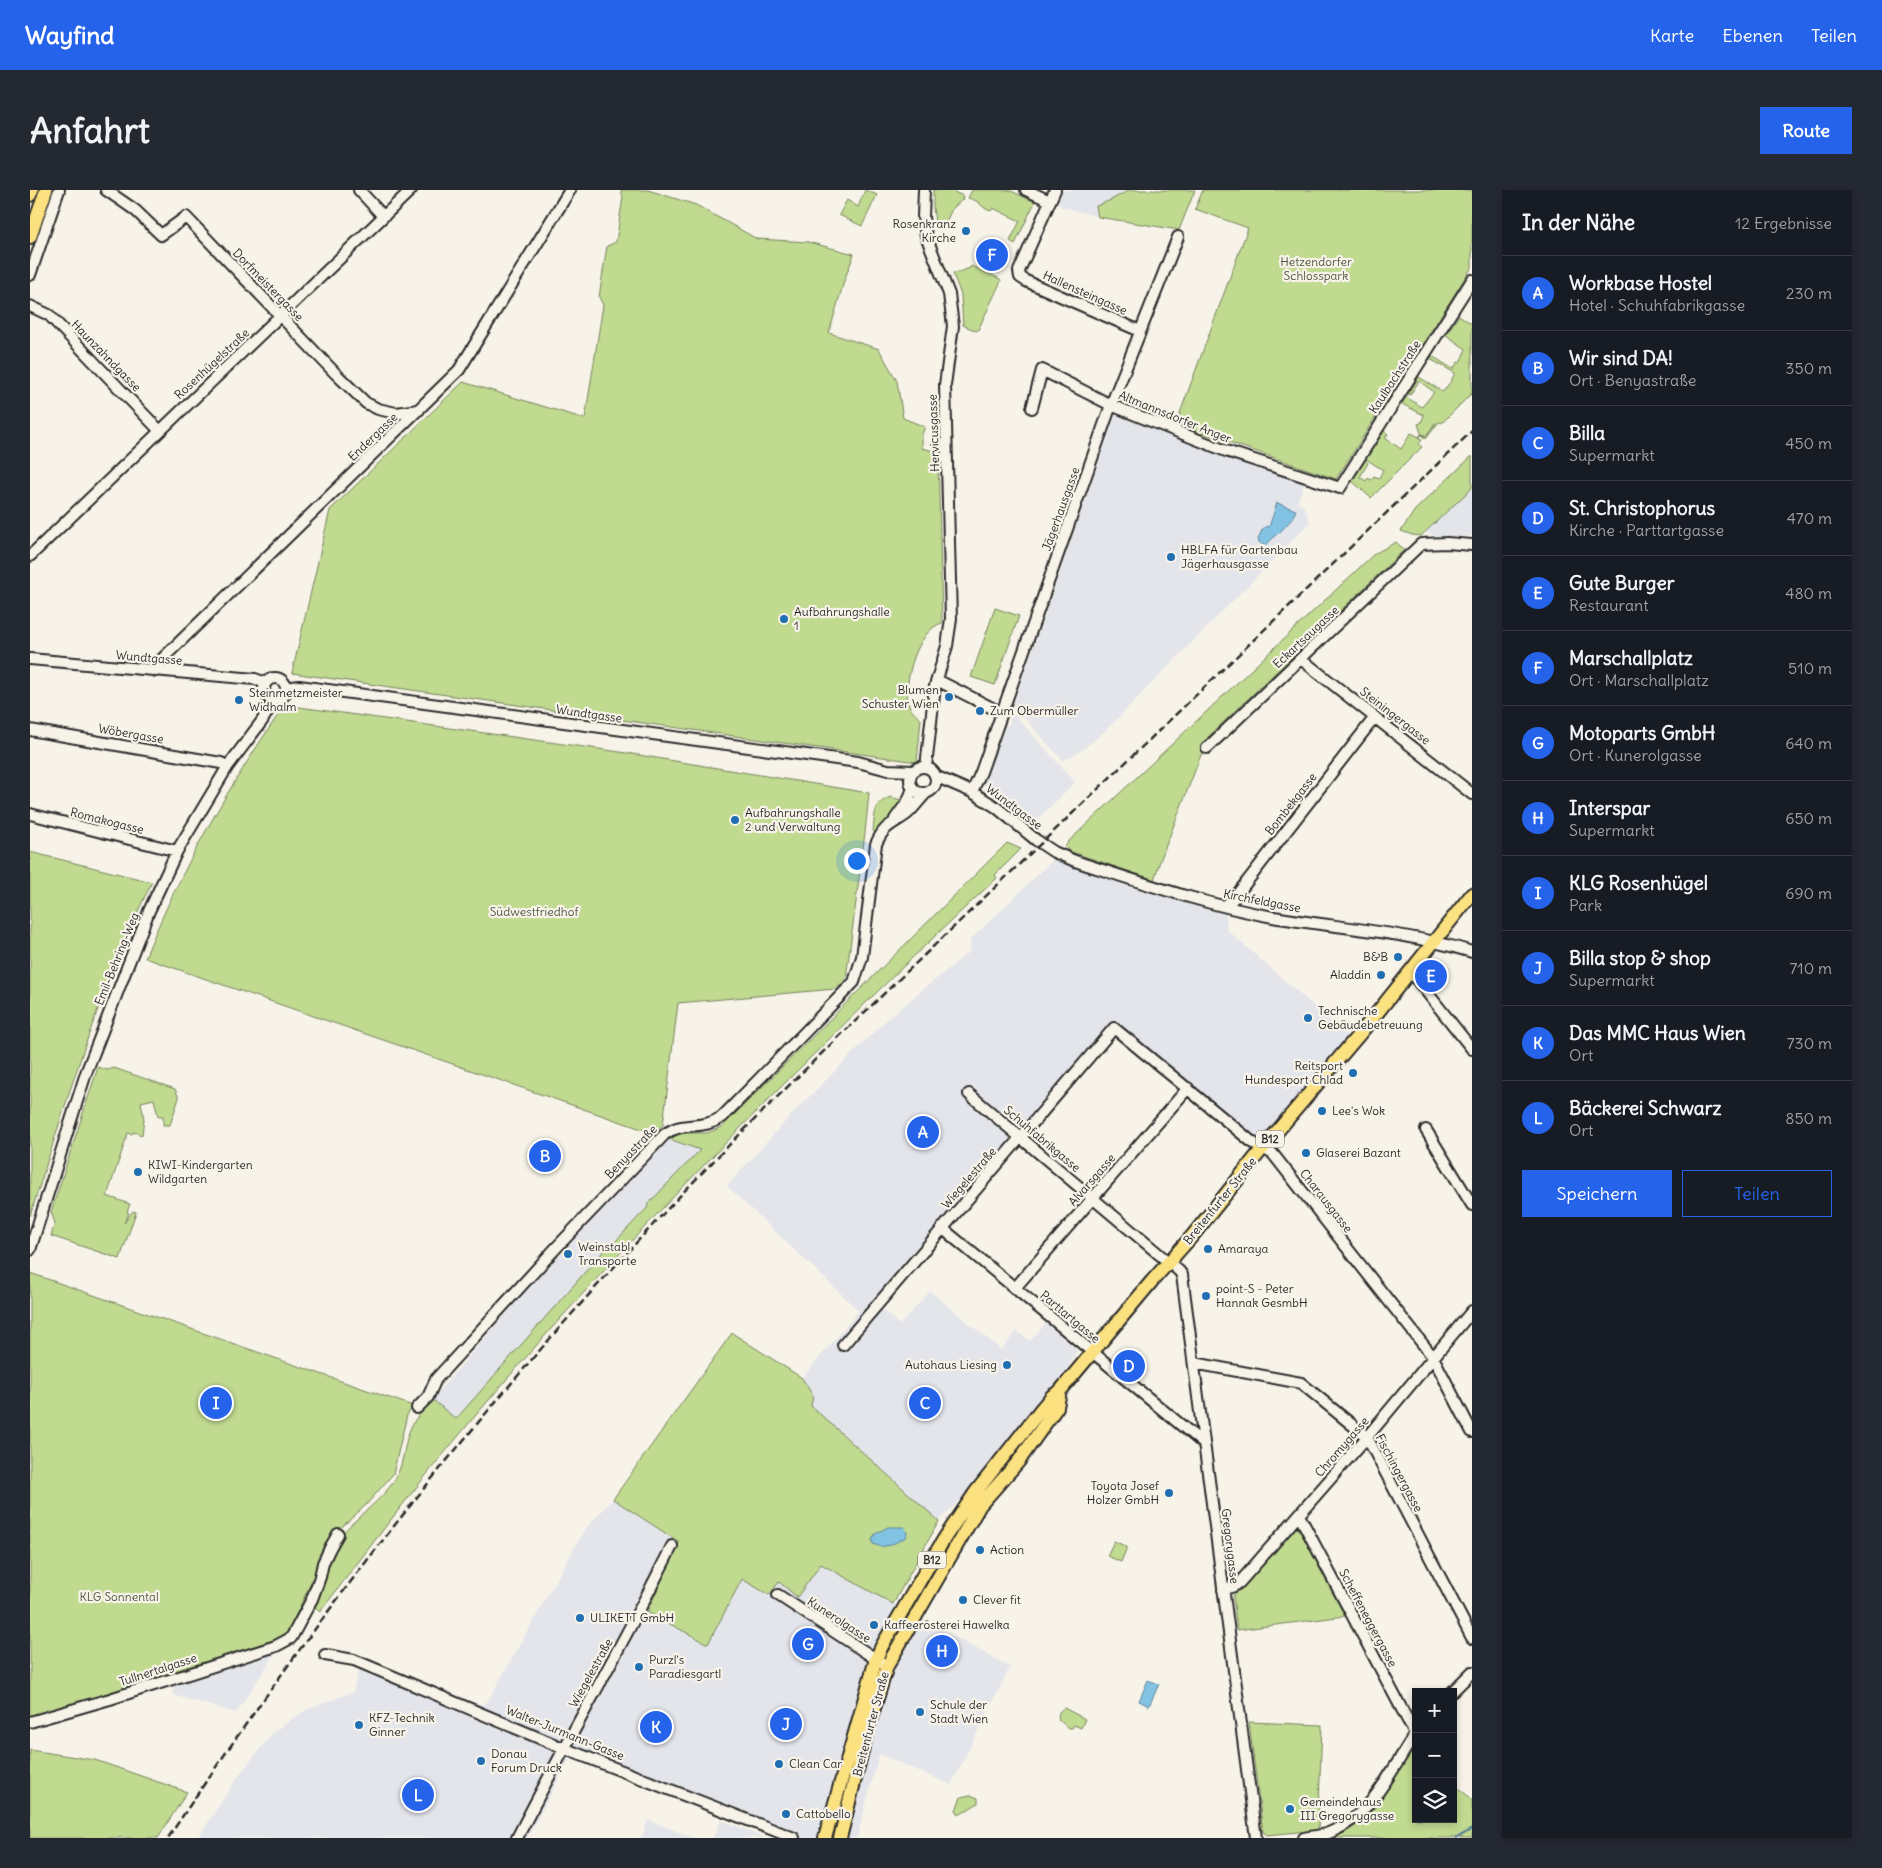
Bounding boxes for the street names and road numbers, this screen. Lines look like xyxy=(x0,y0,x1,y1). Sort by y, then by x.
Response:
street label: Dorfmeistergasse xyxy=(230,245,307,324)
street label: Hallensteingasse xyxy=(1041,267,1130,318)
street label: Haunzahndgasse xyxy=(68,317,144,395)
street label: Rosenhügelstraße xyxy=(171,325,252,402)
street label: Kaulbachstraße xyxy=(1365,337,1424,416)
street label: Altmannsdorfer Anger xyxy=(1117,387,1234,446)
street label: Hervicusgasse xyxy=(925,394,942,472)
street label: Endergasse xyxy=(345,409,401,464)
street label: Jägerhausgasse xyxy=(1038,465,1083,553)
street label: Eckartsaugasse xyxy=(1269,602,1342,671)
street label: Wundtgasse xyxy=(115,647,183,668)
street label: Steiningergasse xyxy=(1357,684,1433,748)
street label: Wundtgasse xyxy=(555,701,623,726)
street label: Wöbergasse xyxy=(97,720,165,747)
street label: Bombekgasse xyxy=(1262,769,1320,838)
street label: Wundtgasse xyxy=(983,781,1045,833)
street label: Romakogasse xyxy=(69,804,146,837)
street label: Kirchfeldgasse xyxy=(1222,886,1302,915)
street label: Emil-Behring-Weg xyxy=(91,910,142,1007)
street label: Schuhfabrikgasse xyxy=(1001,1102,1084,1175)
street label: Benyastraße xyxy=(601,1122,660,1182)
road number: B12 xyxy=(1256,1131,1284,1148)
street label: Wiegelestraße xyxy=(938,1144,999,1211)
street label: Alvarsgasse xyxy=(1065,1150,1118,1209)
street label: Breitenfurter Straße xyxy=(1180,1154,1259,1247)
street label: Charausgasse xyxy=(1297,1166,1356,1236)
street label: Parttartgasse xyxy=(1037,1287,1103,1346)
street label: Chromygasse xyxy=(1311,1414,1372,1480)
street label: Fischingergasse xyxy=(1373,1431,1426,1514)
street label: Gregorygasse xyxy=(1218,1507,1243,1584)
road number: B12 xyxy=(918,1552,946,1568)
street label: Scheffeneggergasse xyxy=(1336,1566,1401,1669)
street label: Kunerolgasse xyxy=(805,1593,874,1646)
street label: Wiegelestraße xyxy=(565,1636,616,1710)
street label: Tullnertalgasse xyxy=(117,1650,199,1689)
street label: Breitenfurter Straße xyxy=(849,1670,892,1778)
street label: Walter-Jurmann-Gasse xyxy=(504,1702,627,1763)

